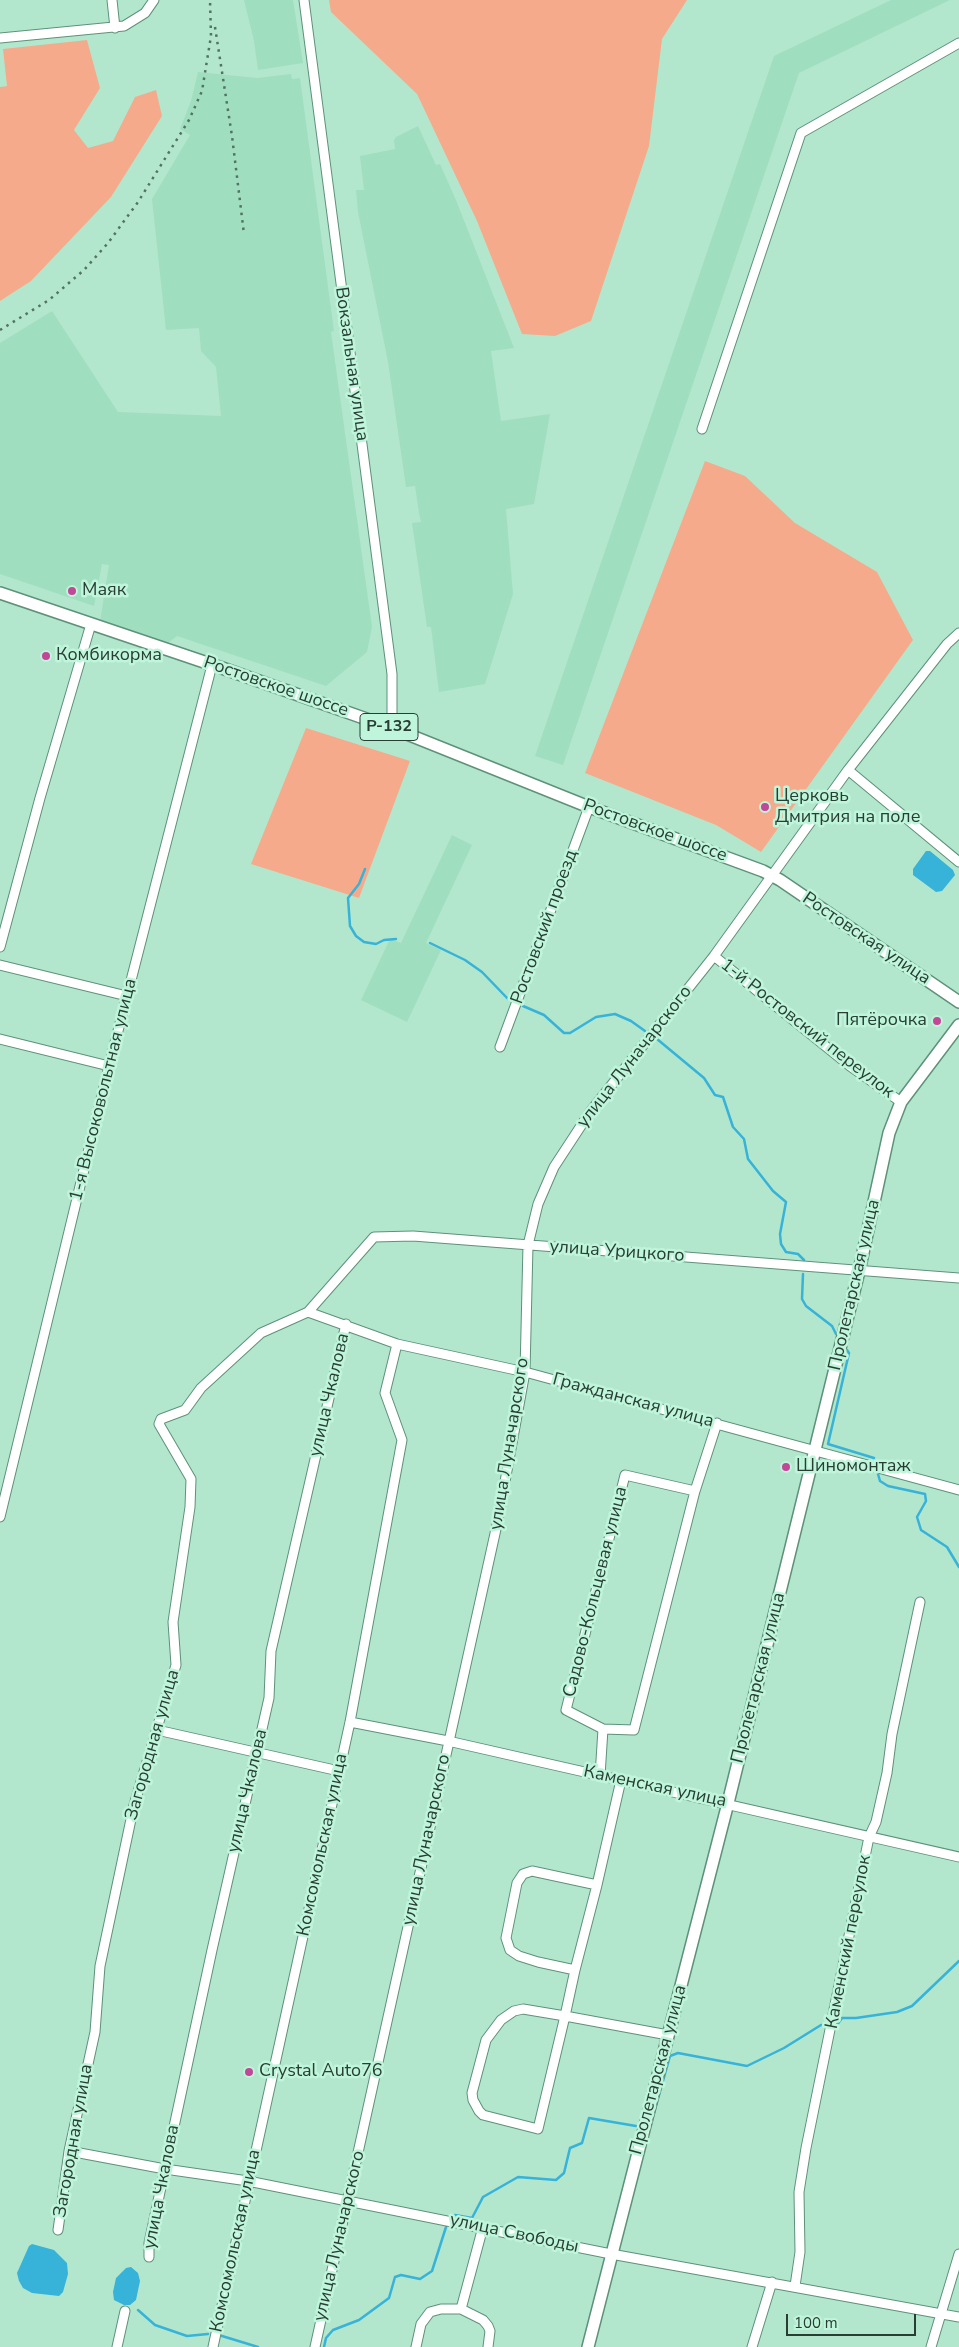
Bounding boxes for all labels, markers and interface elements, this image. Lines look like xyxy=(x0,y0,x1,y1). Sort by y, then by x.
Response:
street label: Вокзальная улица xyxy=(330,286,372,442)
place label: Маяк xyxy=(82,580,126,602)
marker: Маяк xyxy=(66,585,78,597)
place label: Комбикорма xyxy=(56,645,162,667)
marker: Комбикорма xyxy=(40,650,52,662)
street label: Ростовское шоссе xyxy=(201,652,351,722)
road number: Р-132 xyxy=(360,714,418,740)
place label: Церковь Дмитрия на поле xyxy=(775,786,920,829)
street label: Ростовское шоссе xyxy=(580,795,730,867)
marker: Церковь Дмитрия на поле xyxy=(759,801,771,813)
street label: Ростовский проезд xyxy=(507,847,583,1007)
street label: Ростовская улица xyxy=(798,888,934,990)
street label: 1-й Ростовский переулок xyxy=(716,954,898,1104)
street label: 1-я Высоковольтная улица xyxy=(66,976,142,1204)
street label: улица Луначарского xyxy=(573,982,697,1132)
place label: Пятёрочка xyxy=(836,1010,927,1032)
marker: Пятёрочка xyxy=(931,1015,943,1027)
street label: Пролетарская улица xyxy=(825,1197,885,1373)
street label: улица Урицкого xyxy=(549,1237,685,1267)
street label: улица Чкалова xyxy=(305,1331,355,1459)
street label: улица Луначарского xyxy=(486,1356,534,1532)
street label: Гражданская улица xyxy=(550,1369,716,1433)
place label: Шиномонтаж xyxy=(796,1456,911,1478)
marker: Шиномонтаж xyxy=(780,1461,792,1473)
street label: Садово-Кольцевая улица xyxy=(559,1484,633,1700)
street label: Пролетарская улица xyxy=(727,1591,791,1765)
street label: Загородная улица xyxy=(121,1667,185,1823)
street label: улица Чкалова xyxy=(223,1727,273,1855)
street label: Комсомольская улица xyxy=(293,1752,353,1938)
street label: улица Луначарского xyxy=(398,1752,456,1928)
street label: Каменская улица xyxy=(582,1761,728,1813)
street label: Каменский переулок xyxy=(822,1853,876,2031)
street label: Пролетарская улица xyxy=(626,1983,692,2157)
place label: Crystal Auto76 xyxy=(259,2061,383,2083)
street label: Загородная улица xyxy=(50,2063,98,2219)
marker: Crystal Auto76 xyxy=(243,2066,255,2078)
street label: улица Чкалова xyxy=(139,2123,185,2251)
street label: Комсомольская улица xyxy=(206,2148,266,2334)
street label: улица Луначарского xyxy=(310,2149,370,2323)
street label: улица Свободы xyxy=(448,2210,580,2258)
scale bar xyxy=(789,2304,919,2336)
text: 100 m xyxy=(794,2313,838,2333)

